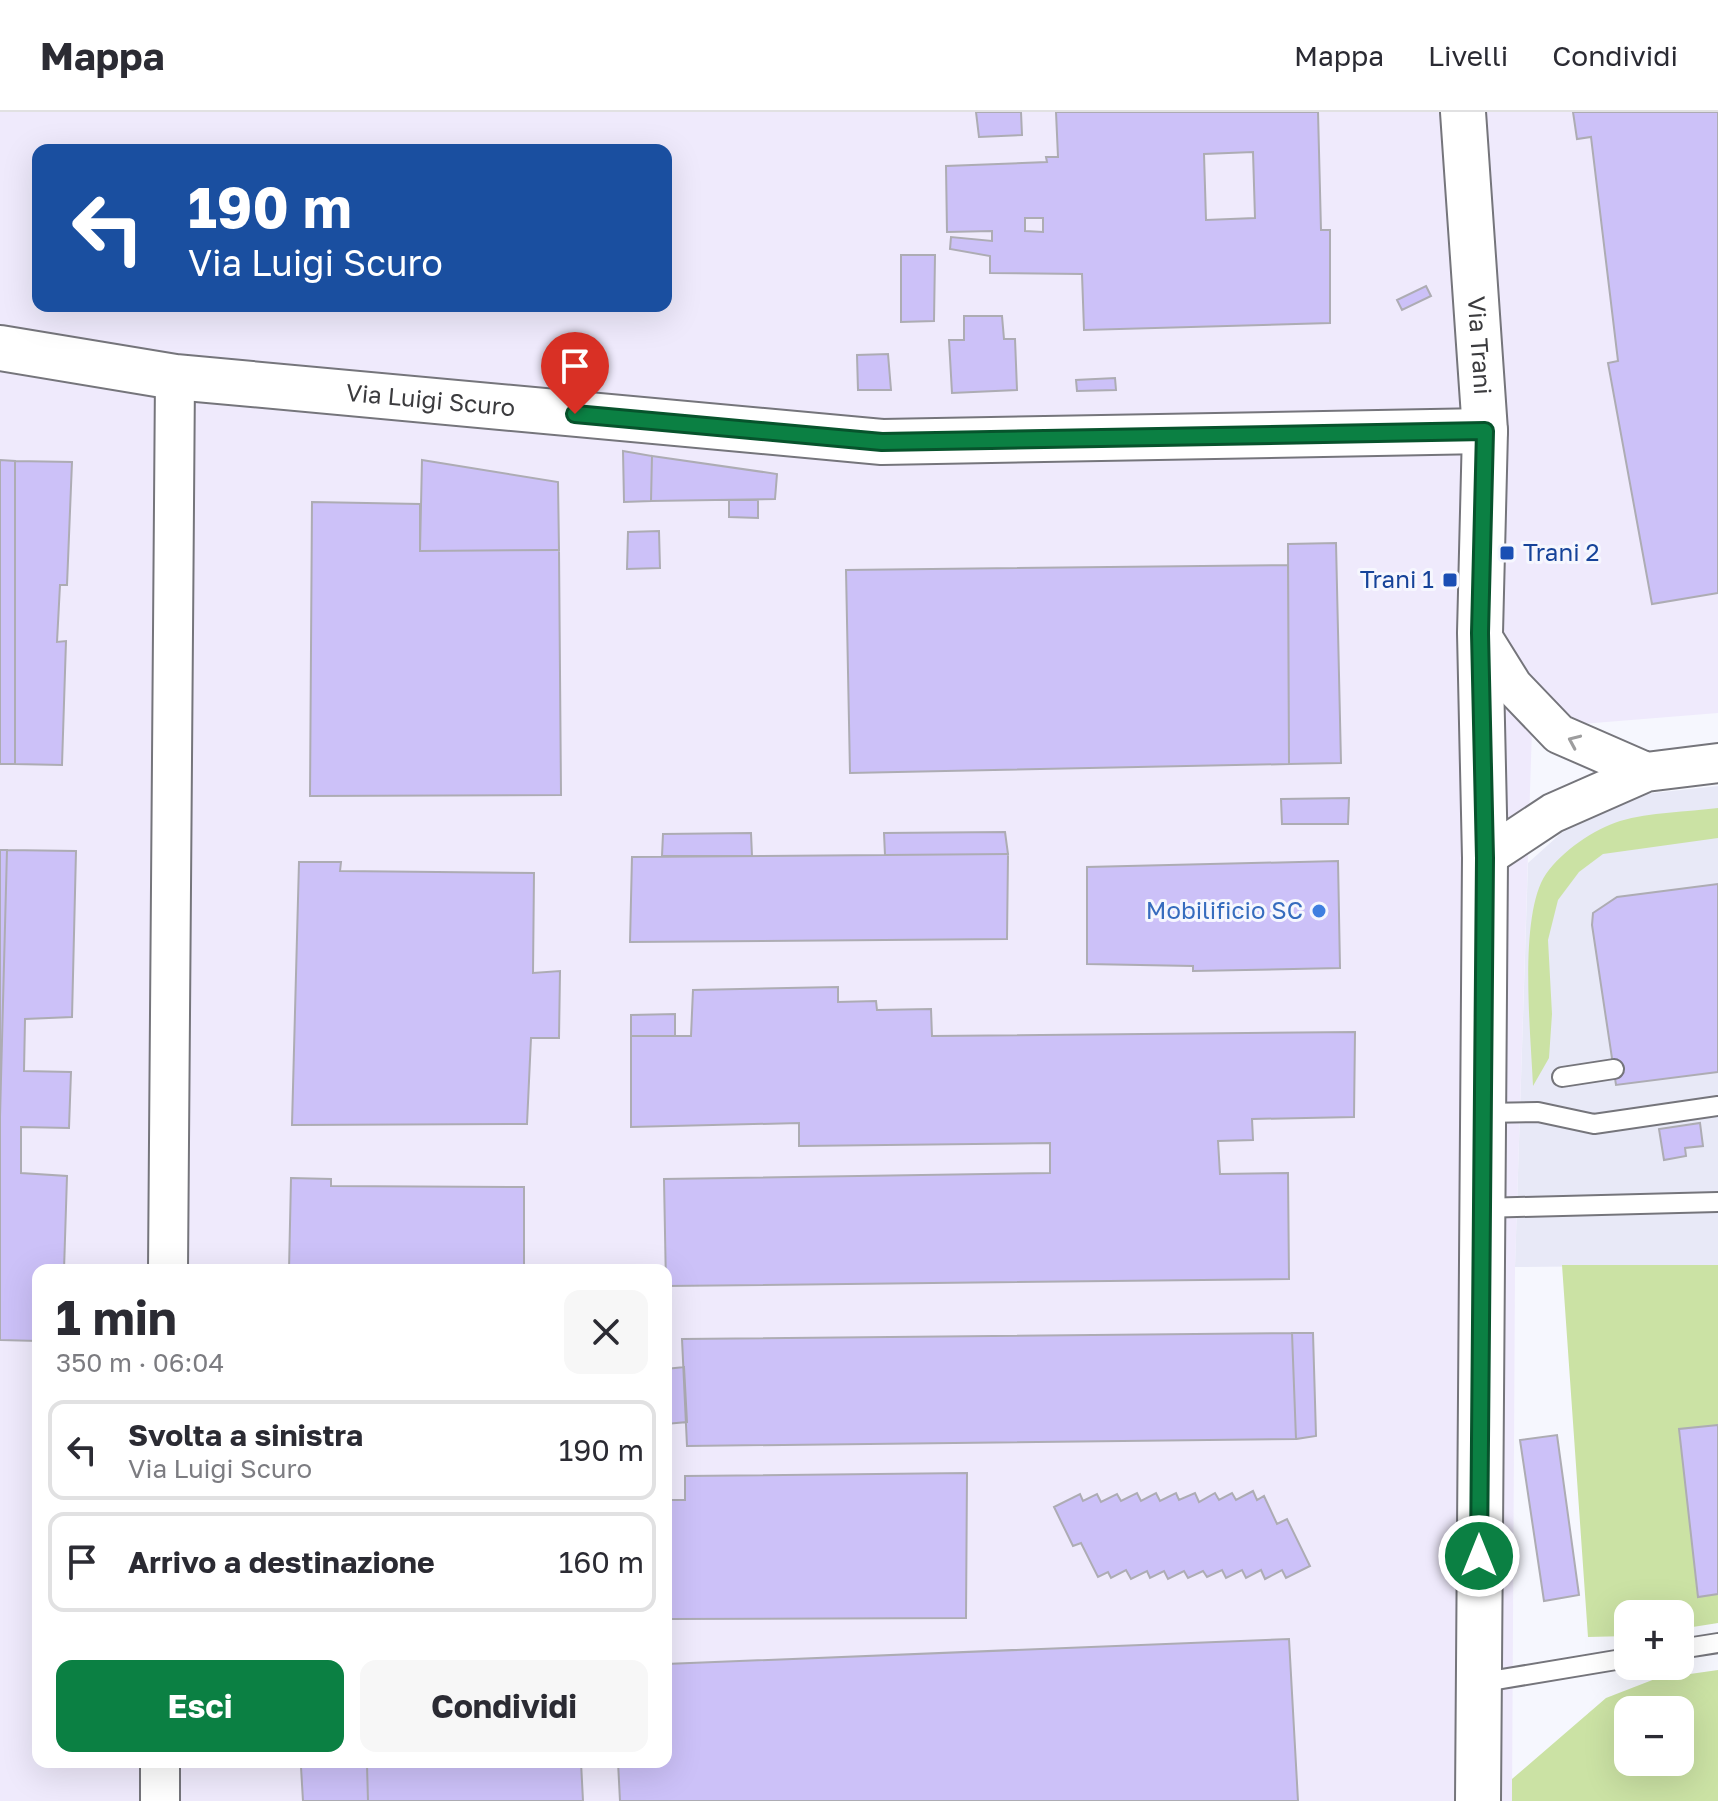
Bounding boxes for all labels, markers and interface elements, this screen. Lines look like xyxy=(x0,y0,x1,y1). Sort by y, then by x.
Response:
text: Mappa xyxy=(40,33,165,78)
text: Mappa xyxy=(1294,39,1384,72)
text: Livelli xyxy=(1428,39,1508,72)
text: Condividi xyxy=(1552,39,1678,72)
text: 190 m xyxy=(188,173,352,240)
icon: left xyxy=(56,176,160,280)
text: Via Luigi Scuro xyxy=(188,241,443,284)
street label: Via Trani xyxy=(1463,295,1498,396)
pin xyxy=(541,332,609,414)
icon: arrive xyxy=(553,344,597,388)
street label: Via Luigi Scuro xyxy=(345,377,517,421)
place label: Trani 2 xyxy=(1523,537,1600,566)
marker: Trani 2 xyxy=(1498,544,1516,562)
place label: Trani 1 xyxy=(1360,564,1434,593)
marker: Trani 1 xyxy=(1441,571,1459,589)
one-way arrow xyxy=(1568,734,1583,750)
place label: Mobilificio SC xyxy=(1146,895,1303,924)
marker: Mobilificio SC xyxy=(1310,902,1328,920)
text: 1 min xyxy=(56,1288,177,1346)
button: close xyxy=(564,1290,648,1374)
text: 350 m · 06:04 xyxy=(56,1347,224,1378)
text: Svolta a sinistra xyxy=(128,1417,363,1453)
icon: left xyxy=(60,1428,104,1472)
text: 190 m xyxy=(559,1432,644,1468)
text: Via Luigi Scuro xyxy=(128,1453,312,1484)
position arrow xyxy=(1437,1514,1521,1598)
icon: arrive xyxy=(60,1540,104,1584)
text: Arrivo a destinazione xyxy=(128,1544,435,1580)
text: 160 m xyxy=(559,1544,644,1580)
map controls xyxy=(1614,1600,1694,1776)
button: + xyxy=(1614,1600,1694,1680)
button: Esci xyxy=(56,1660,344,1752)
button: Condividi xyxy=(360,1660,648,1752)
button: − xyxy=(1614,1696,1694,1776)

